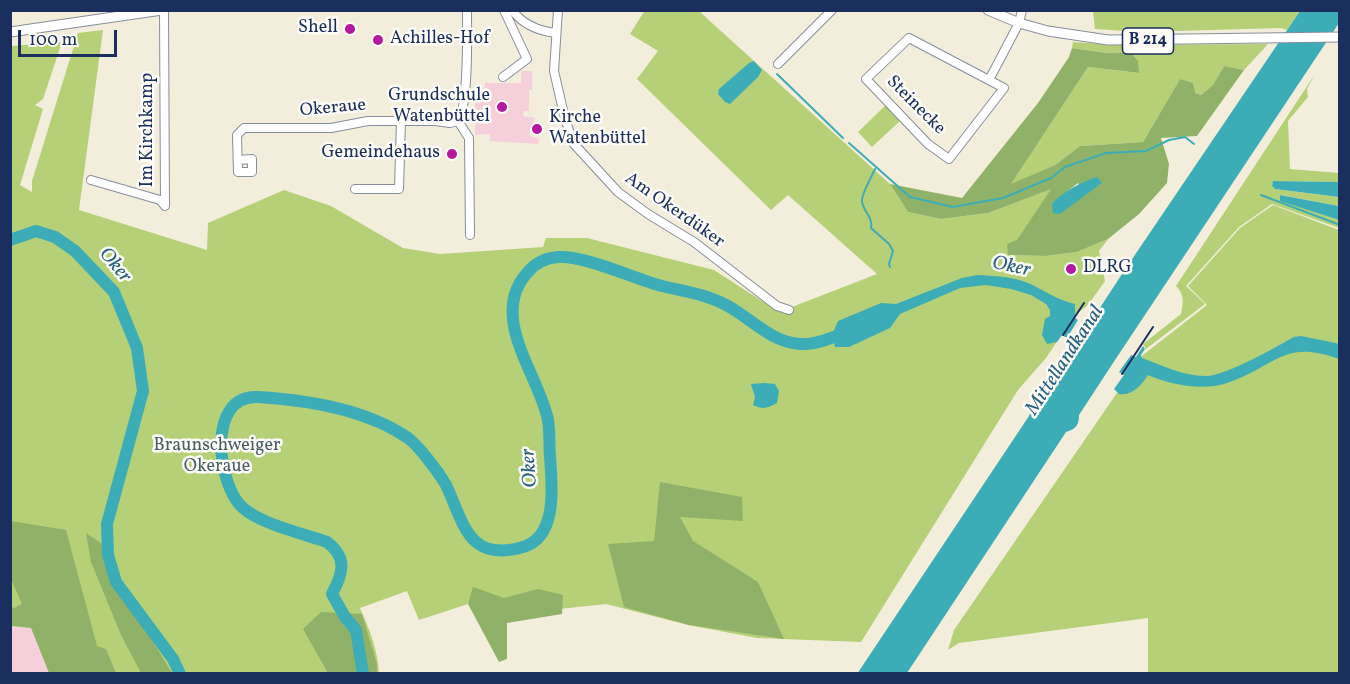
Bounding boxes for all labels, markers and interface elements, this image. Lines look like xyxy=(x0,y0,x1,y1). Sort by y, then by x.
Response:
scale bar xyxy=(21,18,120,56)
place label: Shell xyxy=(298,18,338,40)
marker: Shell xyxy=(343,22,357,36)
text: 100 m xyxy=(29,28,78,53)
road number: B 214 xyxy=(1122,28,1174,54)
place label: Achilles-Hof xyxy=(390,29,489,51)
marker: Achilles-Hof xyxy=(371,33,385,47)
street label: Steinecke xyxy=(881,72,949,140)
street label: Im Kirchkamp xyxy=(138,73,160,187)
place label: Grundschule Watenbüttel xyxy=(388,86,490,128)
street label: Okeraue xyxy=(299,95,367,123)
marker: Grundschule Watenbüttel xyxy=(495,100,509,114)
place label: Kirche Watenbüttel xyxy=(549,108,646,150)
marker: Kirche Watenbüttel xyxy=(530,122,544,136)
place label: Gemeindehaus xyxy=(321,143,440,165)
marker: Gemeindehaus xyxy=(445,147,459,161)
street label: Am Okerdüker xyxy=(620,169,728,253)
water label: Oker xyxy=(92,243,136,289)
water label: Oker xyxy=(989,252,1033,284)
place label: DLRG xyxy=(1083,258,1132,280)
marker: DLRG xyxy=(1064,262,1078,276)
water label: Mittellandkanal xyxy=(1022,302,1110,420)
park label: Braunschweiger Okeraue xyxy=(154,436,280,478)
water label: Oker xyxy=(518,448,544,488)

